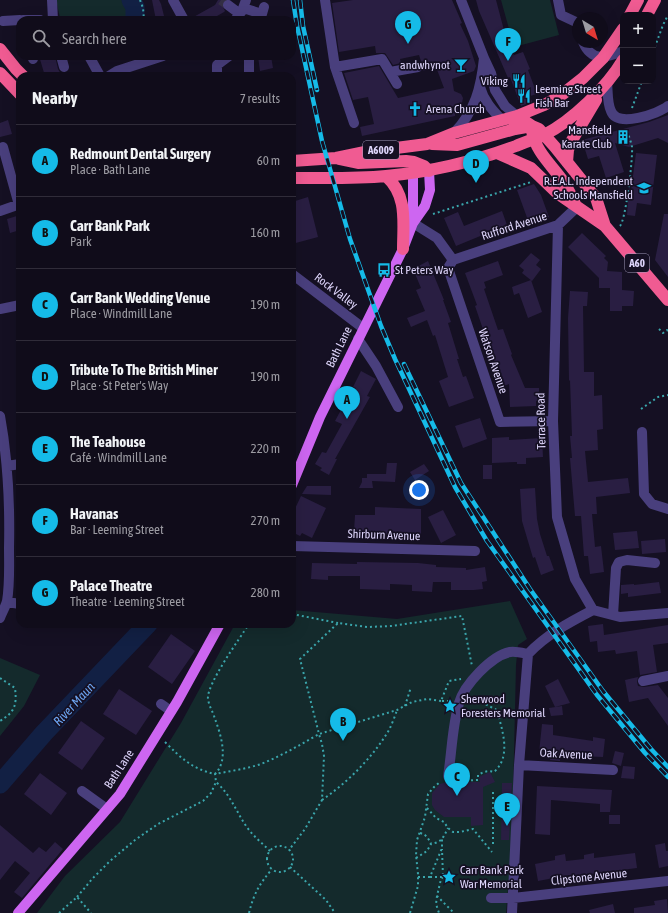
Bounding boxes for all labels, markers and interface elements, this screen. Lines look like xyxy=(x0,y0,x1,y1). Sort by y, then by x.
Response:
pin: G xyxy=(395,11,421,44)
north arrow xyxy=(572,12,608,48)
map controls xyxy=(620,12,656,84)
button: + xyxy=(620,12,656,48)
search box xyxy=(16,16,296,60)
icon: search xyxy=(30,27,52,49)
pin: F xyxy=(495,28,521,61)
text: Search here xyxy=(62,30,127,47)
button: − xyxy=(620,48,656,84)
bar icon: andwhynot xyxy=(453,57,469,73)
place label: andwhynot xyxy=(400,58,451,72)
restaurant icon: Viking xyxy=(511,73,527,89)
place label: Viking xyxy=(481,74,509,88)
place label: Leeming Street Fish Bar xyxy=(535,82,601,110)
text: Nearby xyxy=(32,88,78,108)
restaurant icon: Leeming Street Fish Bar xyxy=(516,88,532,104)
text: 7 results xyxy=(240,91,280,106)
church icon: Arena Church xyxy=(407,101,423,117)
place label: Arena Church xyxy=(426,102,485,116)
place label: Mansfield Karate Club xyxy=(561,123,612,151)
building icon: Mansfield Karate Club xyxy=(615,129,631,145)
road number: A6009 xyxy=(363,141,399,159)
text: Redmount Dental Surgery xyxy=(70,145,211,162)
pin: D xyxy=(463,150,489,183)
text: A xyxy=(42,153,48,168)
text: 60 m xyxy=(257,153,280,168)
text: Place · Bath Lane xyxy=(70,162,150,177)
place label: R.E.A.L. Independent Schools Mansfield xyxy=(544,174,634,202)
school or university icon: R.E.A.L. Independent Schools Mansfield xyxy=(636,180,652,196)
street label: Rufford Avenue xyxy=(479,209,549,243)
text: Carr Bank Park xyxy=(70,217,150,234)
text: B xyxy=(42,225,48,240)
text: 160 m xyxy=(251,225,280,240)
text: Park xyxy=(70,234,92,249)
road number: A60 xyxy=(625,254,649,272)
bus stop icon: St Peters Way xyxy=(376,262,392,278)
place label: St Peters Way xyxy=(395,263,453,277)
street label: Rock Valley xyxy=(312,270,360,312)
text: Carr Bank Wedding Venue xyxy=(70,289,210,306)
text: C xyxy=(42,297,48,312)
text: 190 m xyxy=(251,297,280,312)
text: Place · Windmill Lane xyxy=(70,306,172,321)
street label: Bath Lane xyxy=(323,324,355,370)
street label: Watson Avenue xyxy=(475,327,511,395)
text: Tribute To The British Miner xyxy=(70,361,218,378)
text: D xyxy=(41,369,49,384)
text: 190 m xyxy=(251,369,280,384)
text: Place · St Peter's Way xyxy=(70,378,168,393)
pin: A xyxy=(334,386,360,419)
street label: Terrace Road xyxy=(534,392,548,450)
text: The Teahouse xyxy=(70,433,146,450)
text: E xyxy=(42,441,48,456)
text: 220 m xyxy=(251,441,280,456)
text: Café · Windmill Lane xyxy=(70,450,167,465)
your location xyxy=(409,480,429,500)
text: Havanas xyxy=(70,505,118,522)
text: F xyxy=(42,513,48,528)
text: 270 m xyxy=(251,513,280,528)
text: Bar · Leeming Street xyxy=(70,522,164,537)
street label: Shirburn Avenue xyxy=(347,527,421,543)
text: Palace Theatre xyxy=(70,577,152,594)
text: G xyxy=(42,585,48,600)
text: 280 m xyxy=(251,585,280,600)
text: Theatre · Leeming Street xyxy=(70,594,185,609)
water label: River Maun xyxy=(50,679,98,729)
place label: Sherwood Foresters Memorial xyxy=(461,692,546,720)
place icon: Sherwood Foresters Memorial xyxy=(442,698,458,714)
pin: B xyxy=(330,708,356,741)
street label: Oak Avenue xyxy=(539,746,593,762)
street label: Bath Lane xyxy=(101,747,137,791)
pin: C xyxy=(444,763,470,796)
pin: E xyxy=(494,793,520,826)
place label: Carr Bank Park War Memorial xyxy=(460,863,524,891)
street label: Clipstone Avenue xyxy=(550,866,628,888)
place icon: Carr Bank Park War Memorial xyxy=(441,869,457,885)

